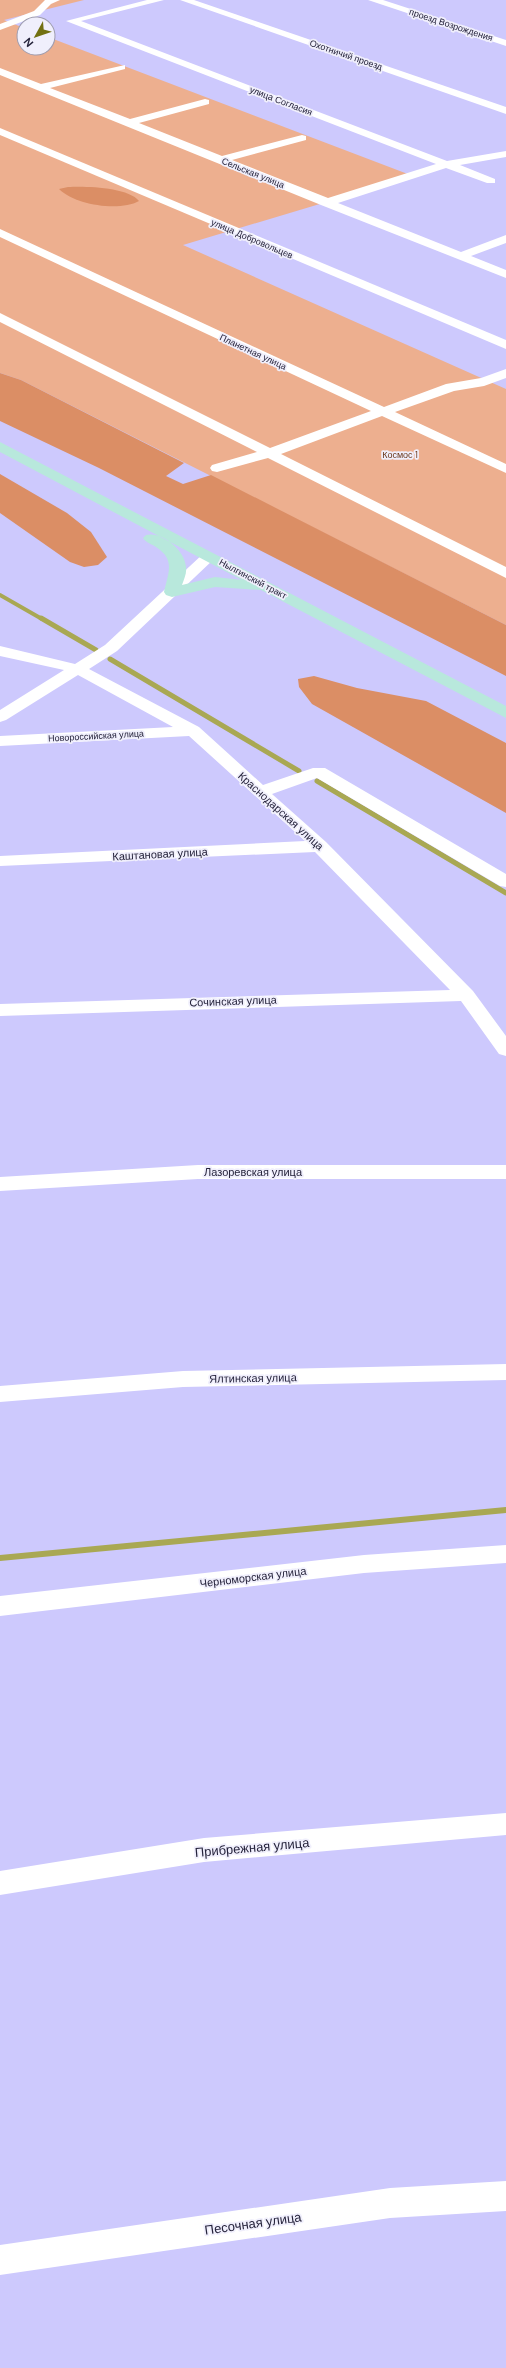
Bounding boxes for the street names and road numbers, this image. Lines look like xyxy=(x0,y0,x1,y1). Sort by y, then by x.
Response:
street label: проезд Возрождения xyxy=(408,6,495,44)
street label: Охотничий проезд xyxy=(308,37,385,73)
street label: улица Согласия xyxy=(248,84,314,119)
street label: Сельская улица xyxy=(220,155,286,191)
street label: улица Добровольцев xyxy=(209,216,295,262)
street label: Планетная улица xyxy=(218,331,288,373)
street label: Нылгинский тракт xyxy=(217,556,289,602)
street label: Новороссийская улица xyxy=(48,727,144,745)
street label: Краснодарская улица xyxy=(235,769,327,854)
street label: Каштановая улица xyxy=(112,844,209,863)
street label: Сочинская улица xyxy=(189,992,278,1010)
street label: Лазоревская улица xyxy=(204,1165,303,1179)
street label: Ялтинская улица xyxy=(209,1370,298,1386)
street label: Черноморская улица xyxy=(199,1563,308,1590)
street label: Прибрежная улица xyxy=(194,1834,311,1861)
street label: Песочная улица xyxy=(204,2208,303,2239)

